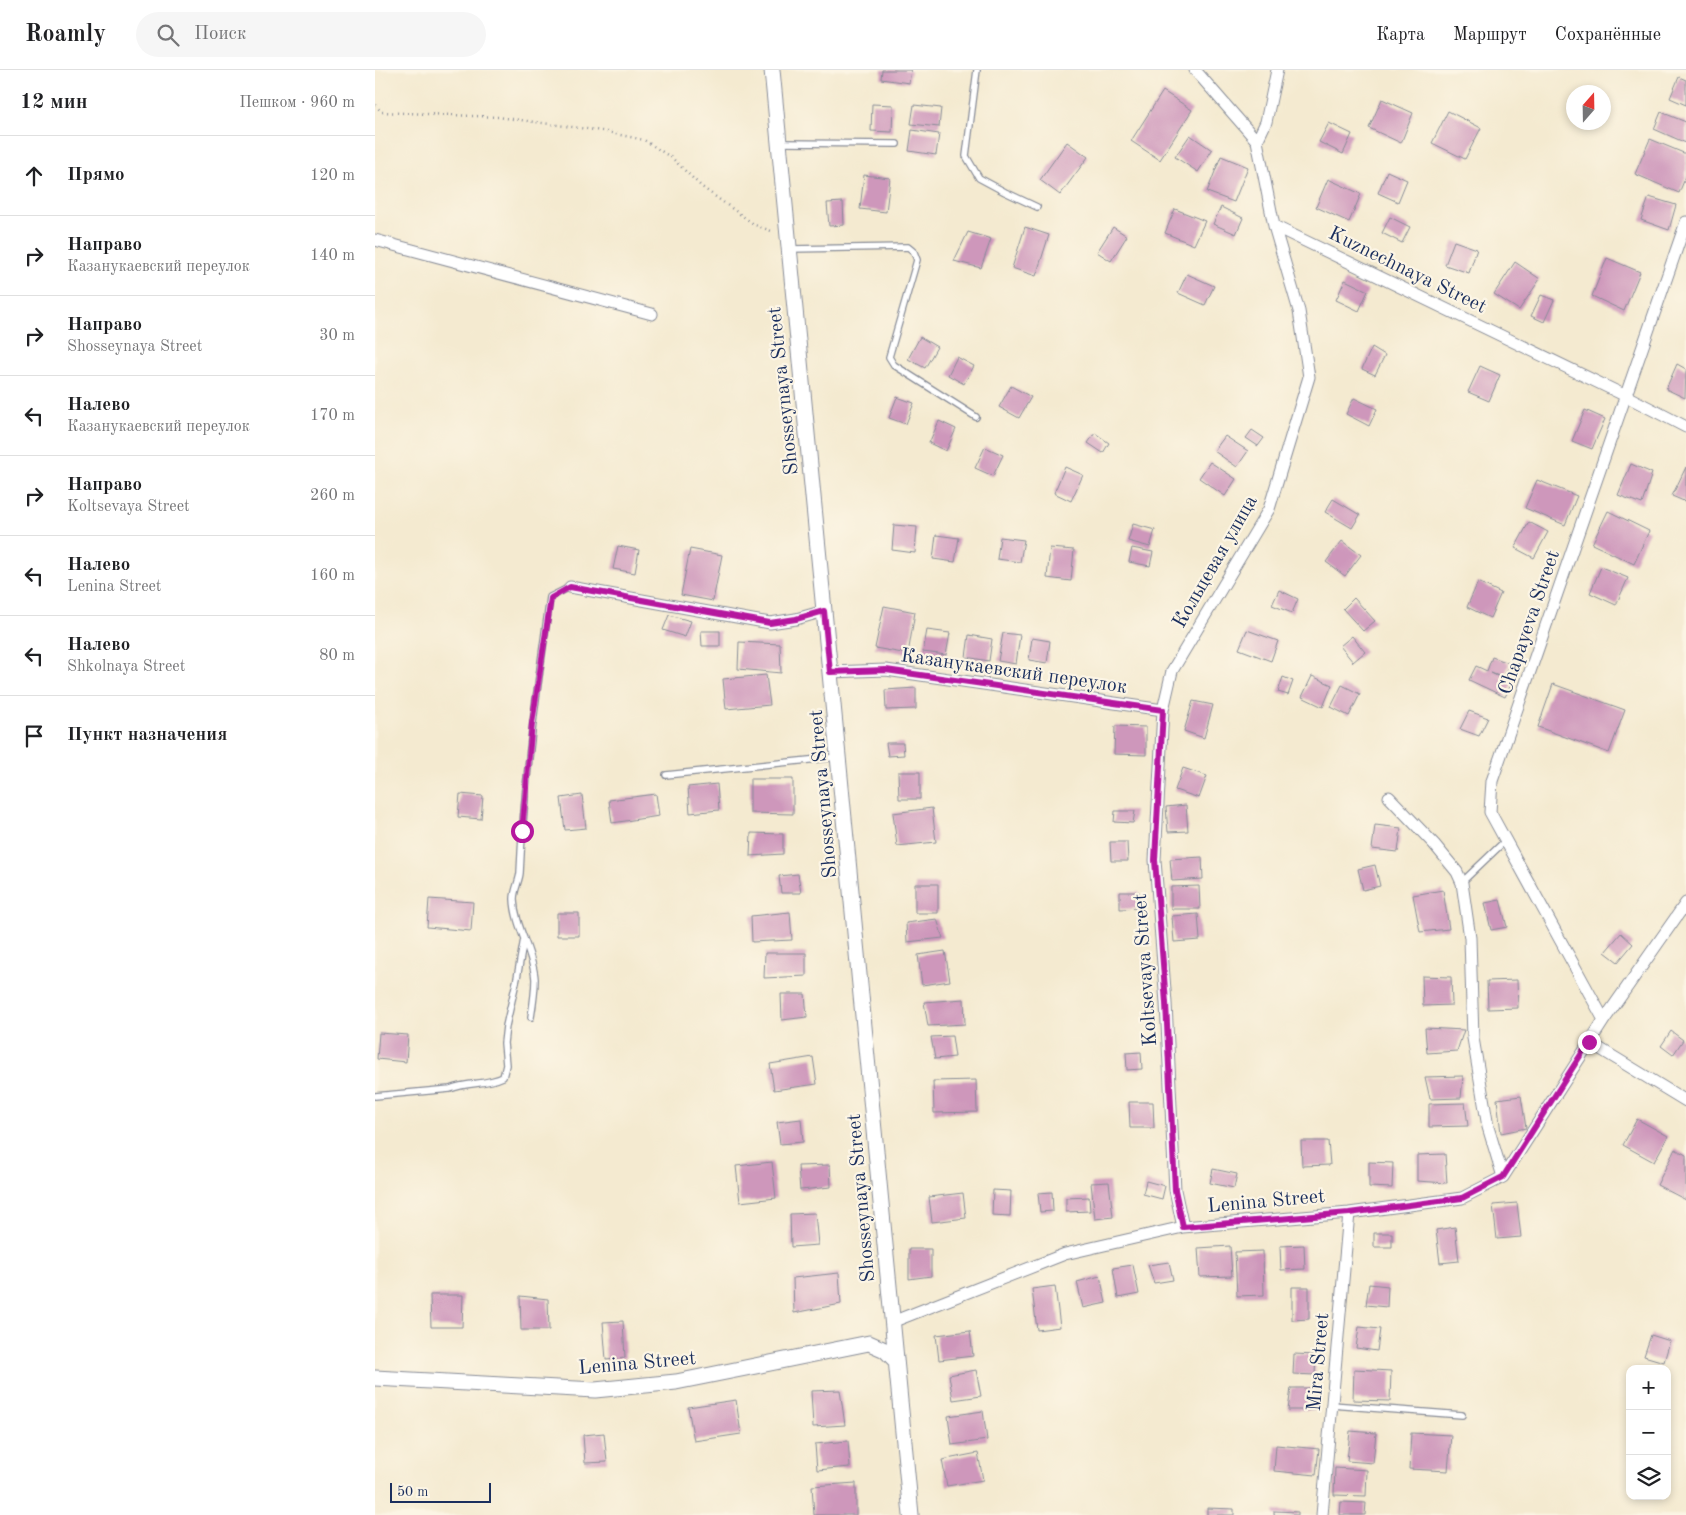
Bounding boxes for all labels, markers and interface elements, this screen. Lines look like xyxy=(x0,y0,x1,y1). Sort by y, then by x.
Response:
search box xyxy=(136,12,486,57)
icon: search xyxy=(154,21,182,49)
text: Roamly xyxy=(25,23,106,47)
text: Поиск xyxy=(194,25,246,44)
text: Карта xyxy=(1376,26,1425,44)
text: Маршрут xyxy=(1453,26,1527,44)
text: Сохранённые xyxy=(1555,26,1661,44)
north arrow xyxy=(1566,85,1611,130)
text: 12 мин xyxy=(20,92,88,113)
text: Пешком · 960 m xyxy=(239,95,355,111)
icon: ahead xyxy=(20,162,48,190)
text: Прямо xyxy=(67,166,125,185)
text: 120 m xyxy=(310,168,355,184)
street label: Kuznechnaya Street xyxy=(1325,224,1489,318)
text: Направо xyxy=(67,236,142,255)
icon: right xyxy=(20,242,48,270)
text: 140 m xyxy=(310,248,355,264)
text: Казанукаевский переулок xyxy=(67,259,250,275)
street label: Shosseynaya Street xyxy=(765,306,803,476)
text: Направо xyxy=(67,316,142,335)
icon: right xyxy=(20,322,48,350)
text: 30 m xyxy=(319,328,355,344)
text: Shosseynaya Street xyxy=(67,339,202,355)
text: Налево xyxy=(67,396,130,415)
icon: left xyxy=(20,402,48,430)
text: 170 m xyxy=(310,408,355,424)
text: Казанукаевский переулок xyxy=(67,419,250,435)
text: Направо xyxy=(67,476,142,495)
icon: right xyxy=(20,482,48,510)
text: 260 m xyxy=(310,488,355,504)
street label: Кольцевая улица xyxy=(1170,492,1262,632)
text: Koltsevaya Street xyxy=(67,499,190,515)
street label: Chapayeva Street xyxy=(1496,548,1564,697)
text: Налево xyxy=(67,556,130,575)
icon: left xyxy=(20,562,48,590)
text: 160 m xyxy=(310,568,355,584)
text: Lenina Street xyxy=(67,579,161,595)
text: Налево xyxy=(67,636,130,655)
icon: left xyxy=(20,642,48,670)
street label: Казанукаевский переулок xyxy=(899,646,1128,698)
text: 80 m xyxy=(319,648,355,664)
text: Shkolnaya Street xyxy=(67,659,185,675)
street label: Shosseynaya Street xyxy=(807,709,841,879)
icon: arrive xyxy=(20,722,48,750)
text: Пункт назначения xyxy=(67,726,227,745)
route start xyxy=(511,820,534,843)
street label: Koltsevaya Street xyxy=(1131,893,1161,1047)
route end xyxy=(1578,1031,1601,1054)
street label: Shosseynaya Street xyxy=(845,1113,879,1283)
street label: Lenina Street xyxy=(1206,1187,1326,1217)
street label: Mira Street xyxy=(1305,1312,1333,1412)
street label: Lenina Street xyxy=(577,1349,697,1379)
map controls xyxy=(1626,1365,1671,1500)
button: + xyxy=(1626,1365,1671,1410)
button: − xyxy=(1626,1410,1671,1455)
button: layers xyxy=(1626,1455,1671,1500)
scale bar xyxy=(390,1480,491,1503)
text: 50 m xyxy=(397,1485,428,1499)

